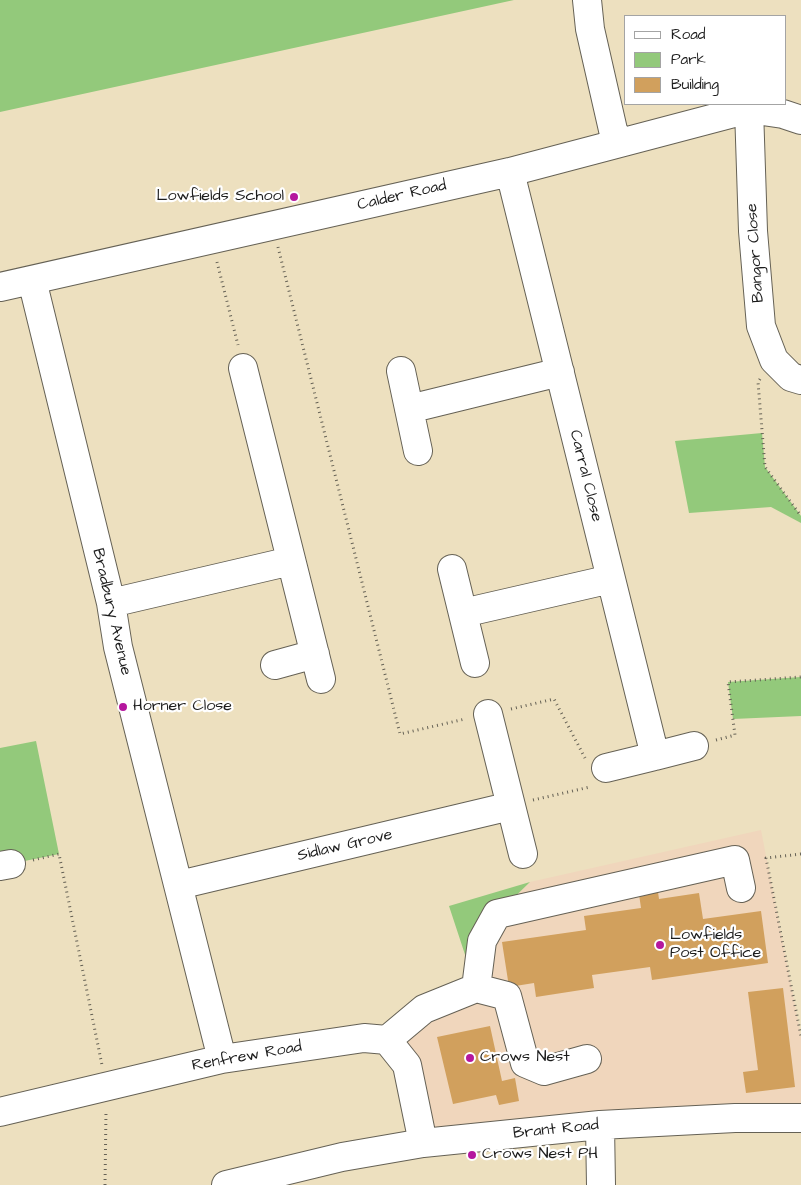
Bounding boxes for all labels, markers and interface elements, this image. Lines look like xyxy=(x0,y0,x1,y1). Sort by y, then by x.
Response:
legend xyxy=(624,15,786,105)
text: Road xyxy=(671,24,705,45)
text: Park xyxy=(671,49,706,70)
text: Building xyxy=(671,74,719,95)
street label: Calder Road xyxy=(356,176,448,216)
place label: Lowfields School xyxy=(156,187,284,207)
marker: Lowfields School xyxy=(288,191,300,203)
street label: Bangor Close xyxy=(743,203,769,303)
street label: Carral Close xyxy=(564,428,606,524)
street label: Bradbury Avenue xyxy=(87,547,135,677)
place label: Horner Close xyxy=(133,697,232,717)
marker: Horner Close xyxy=(117,701,129,713)
street label: Sidlaw Grove xyxy=(296,826,394,866)
place label: Lowfields Post Office xyxy=(670,926,761,964)
marker: Lowfields Post Office xyxy=(654,939,666,951)
street label: Renfrew Road xyxy=(191,1038,303,1076)
place label: Crows Nest xyxy=(480,1048,570,1068)
marker: Crows Nest xyxy=(464,1052,476,1064)
street label: Brant Road xyxy=(512,1116,600,1144)
place label: Crows Nest PH xyxy=(482,1145,598,1165)
marker: Crows Nest PH xyxy=(466,1149,478,1161)

